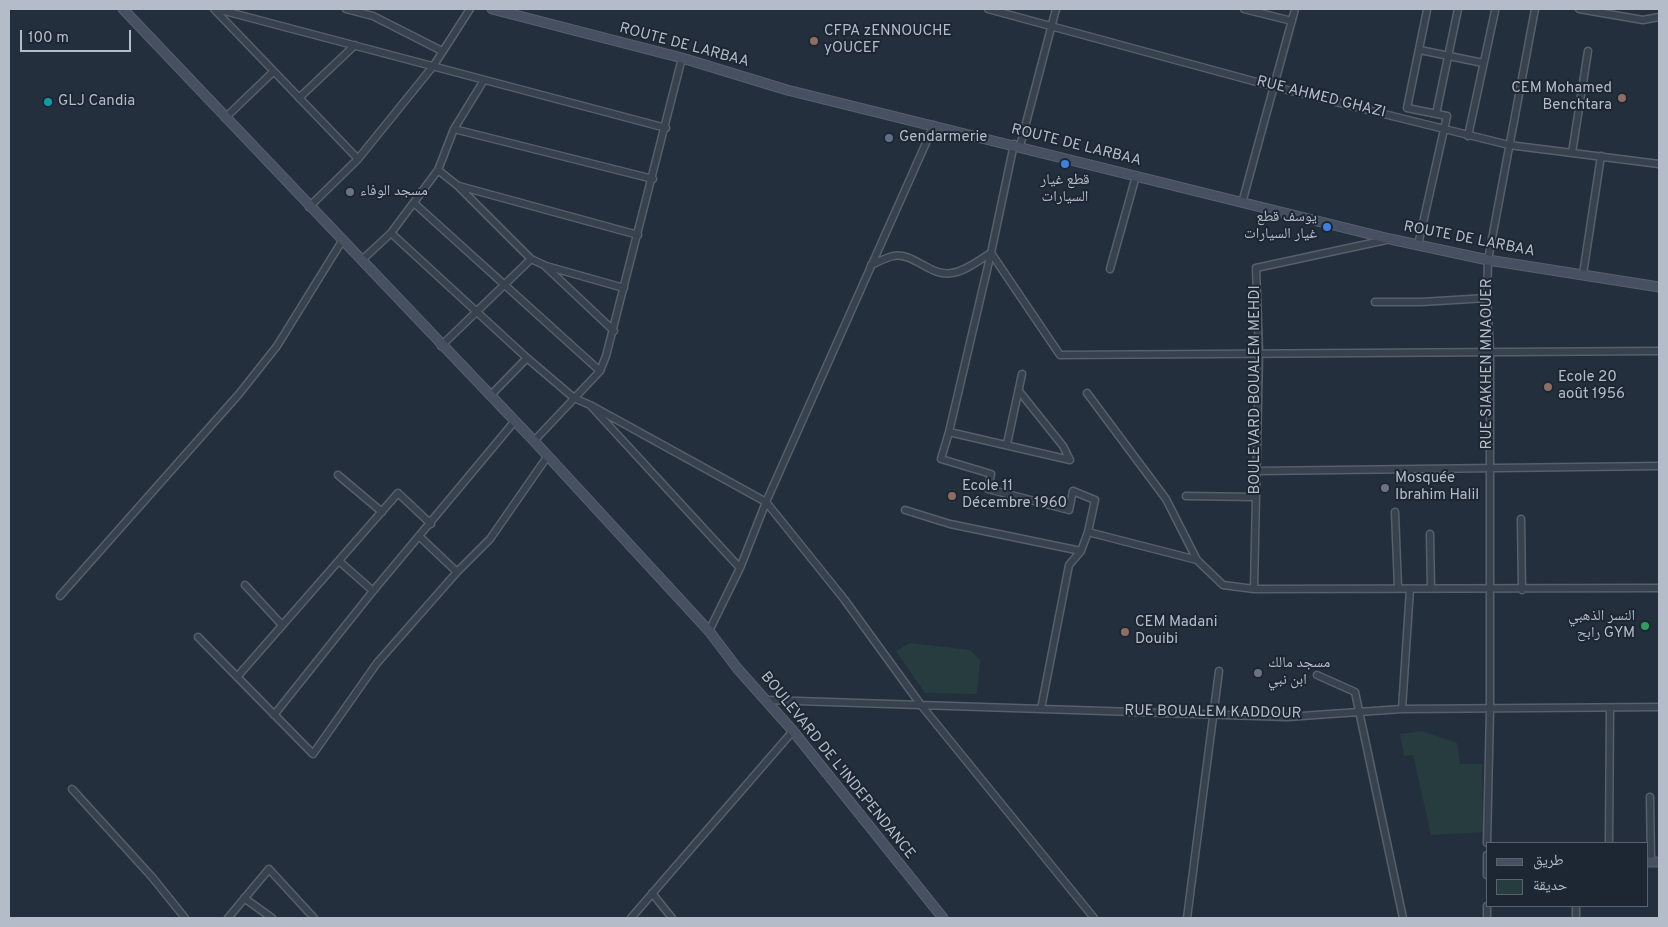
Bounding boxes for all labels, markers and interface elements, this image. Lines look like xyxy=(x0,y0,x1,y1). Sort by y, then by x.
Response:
scale bar xyxy=(22,20,134,52)
street label: ROUTE DE LARBAA xyxy=(617,20,751,72)
place label: CFPA zENNOUCHE yOUCEF xyxy=(824,23,951,58)
text: 100 m xyxy=(28,29,69,48)
marker: CFPA zENNOUCHE yOUCEF xyxy=(808,35,820,47)
street label: RUE AHMED GHAZI xyxy=(1255,73,1387,123)
place label: CEM Mohamed Benchtara xyxy=(1511,80,1612,115)
marker: CEM Mohamed Benchtara xyxy=(1616,92,1628,104)
place label: GLJ Candia xyxy=(58,93,135,111)
marker: GLJ Candia xyxy=(42,96,54,108)
street label: ROUTE DE LARBAA xyxy=(1009,121,1143,171)
place label: Gendarmerie xyxy=(899,129,987,147)
marker: Gendarmerie xyxy=(883,132,895,144)
marker: قطع غيار السيارات xyxy=(1059,158,1071,170)
place label: قطع غيار السيارات xyxy=(1041,172,1089,207)
place label: مسجد الوفاء xyxy=(360,183,428,201)
marker: مسجد الوفاء xyxy=(344,186,356,198)
place label: يوسف قطع غيار السيارات xyxy=(1244,209,1317,244)
street label: ROUTE DE LARBAA xyxy=(1402,218,1536,262)
marker: يوسف قطع غيار السيارات xyxy=(1321,221,1333,233)
street label: RUE SIAKHEN MNAOUER xyxy=(1479,278,1497,450)
street label: BOULEVARD BOUALEM MEHDI xyxy=(1247,285,1265,495)
place label: Ecole 20 août 1956 xyxy=(1558,369,1625,404)
marker: Ecole 20 août 1956 xyxy=(1542,381,1554,393)
place label: Mosquée Ibrahim Halil xyxy=(1395,470,1479,505)
place label: Ecole 11 Décembre 1960 xyxy=(962,478,1067,513)
marker: Mosquée Ibrahim Halil xyxy=(1379,482,1391,494)
marker: Ecole 11 Décembre 1960 xyxy=(946,490,958,502)
place label: النسر الذهبي رابح GYM xyxy=(1568,608,1635,643)
place label: CEM Madani Douibi xyxy=(1135,614,1218,649)
marker: النسر الذهبي رابح GYM xyxy=(1639,620,1651,632)
marker: CEM Madani Douibi xyxy=(1119,626,1131,638)
place label: مسجد مالك ابن نبي xyxy=(1268,655,1330,690)
marker: مسجد مالك ابن نبي xyxy=(1252,667,1264,679)
street label: BOULEVARD DE L'INDEPENDANCE xyxy=(756,669,918,863)
street label: RUE BOUALEM KADDOUR xyxy=(1124,702,1302,724)
legend xyxy=(1486,842,1648,907)
text: طريق xyxy=(1533,852,1564,871)
text: حديقة xyxy=(1533,877,1567,896)

